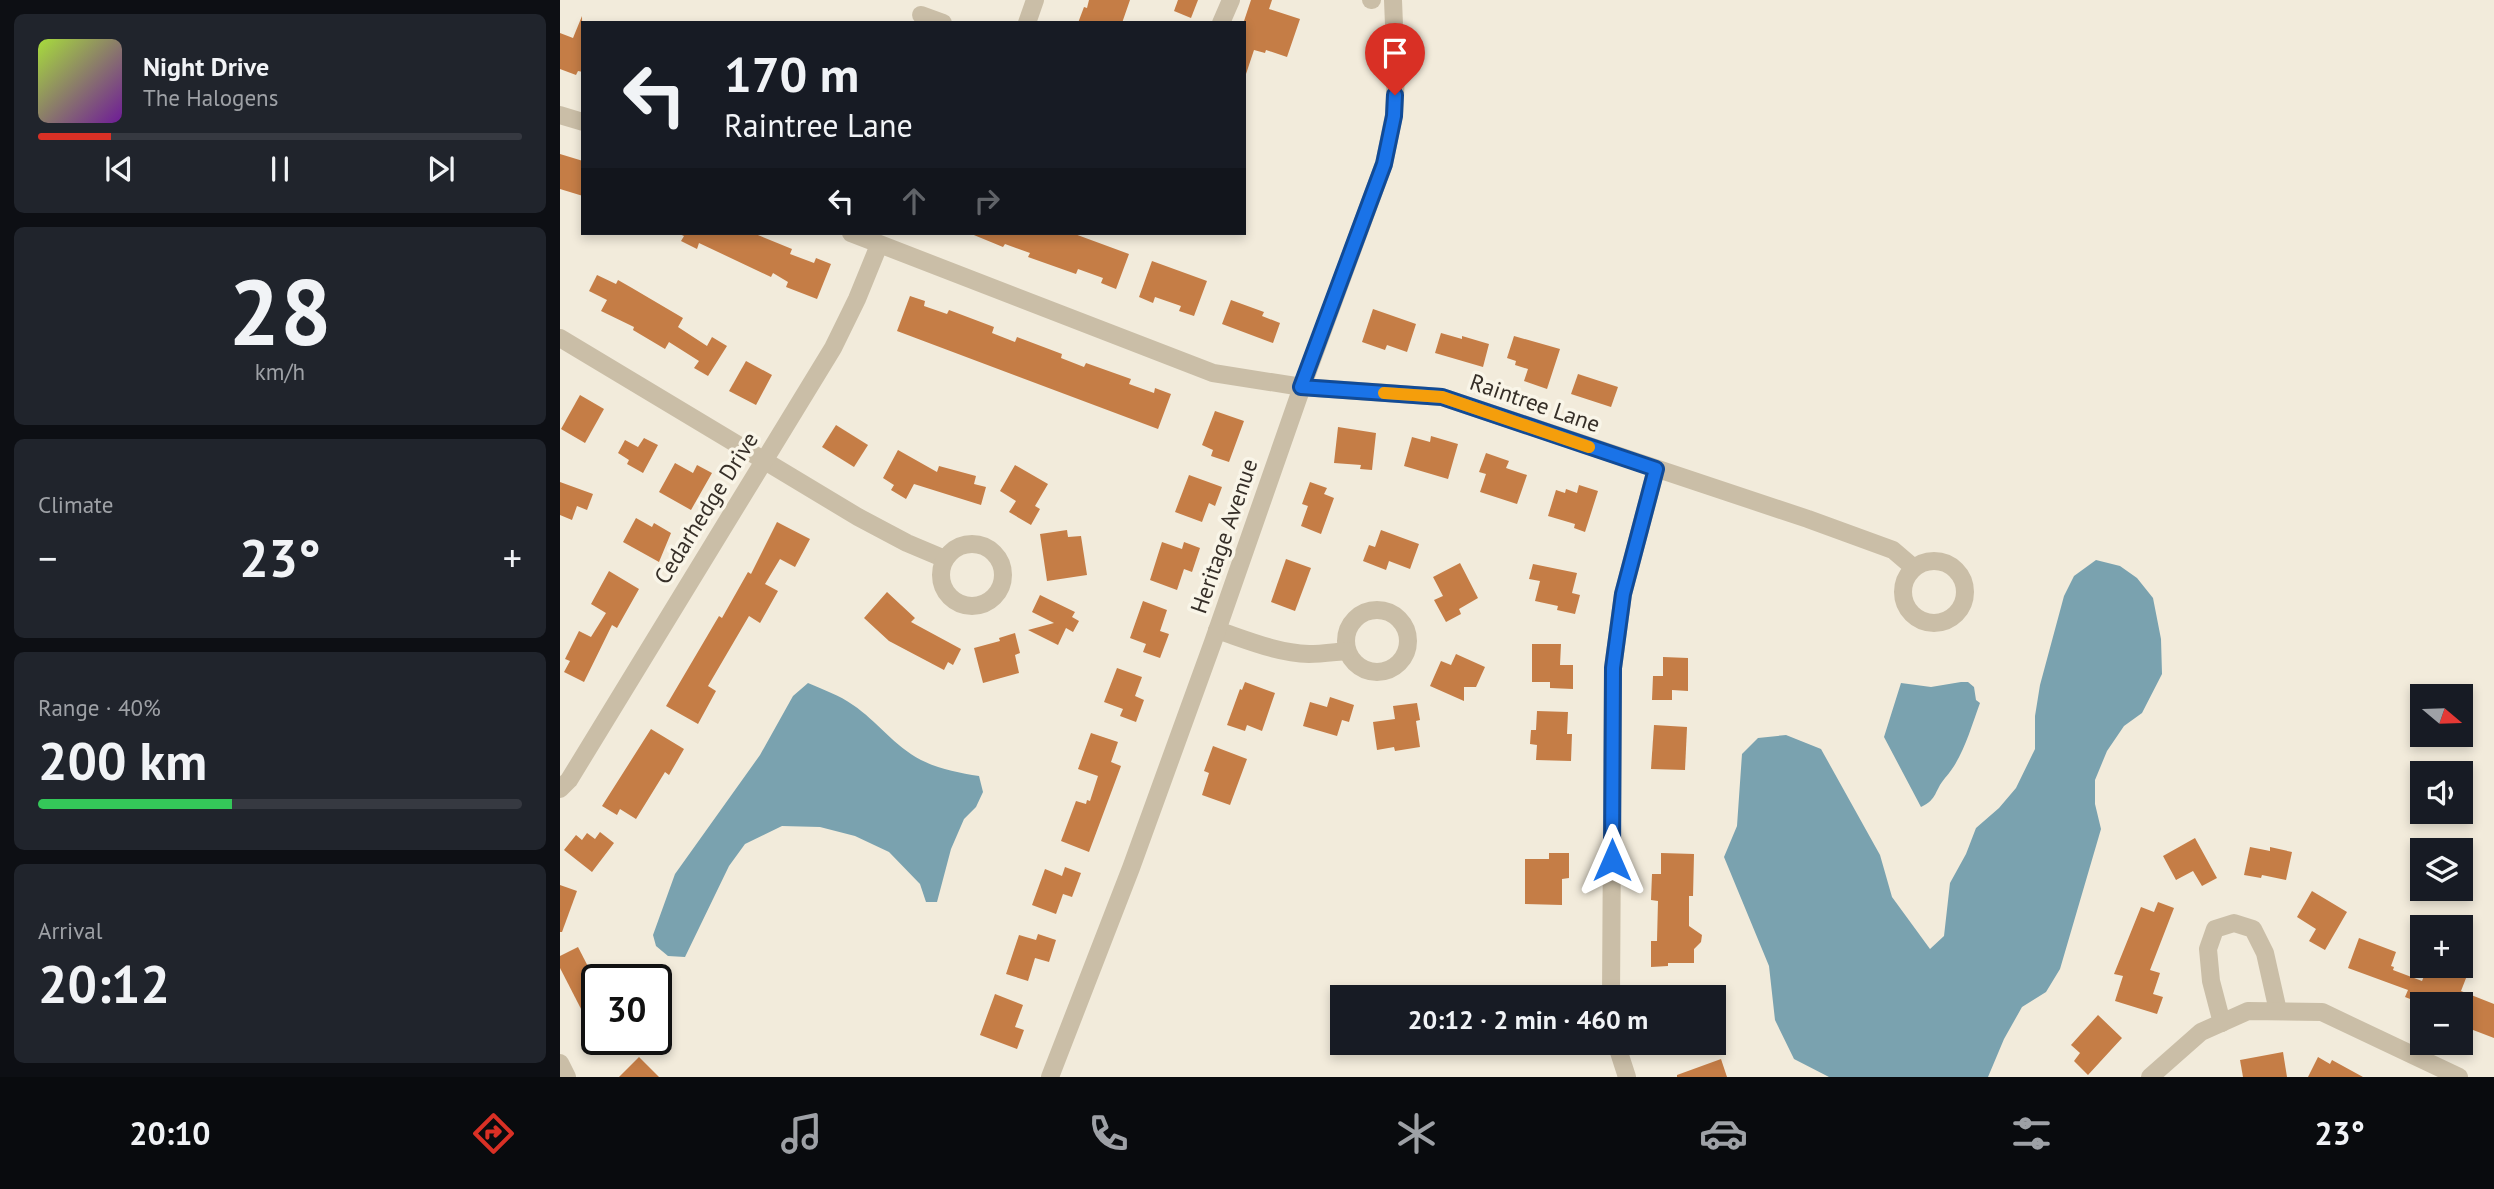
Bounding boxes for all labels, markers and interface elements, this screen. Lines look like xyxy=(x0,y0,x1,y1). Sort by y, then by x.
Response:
pin xyxy=(1365,23,1425,95)
icon: arrive xyxy=(1376,34,1414,72)
text: 170 m xyxy=(724,42,859,106)
icon: left xyxy=(609,49,700,140)
text: Night Drive xyxy=(143,50,269,83)
text: The Halogens xyxy=(143,83,278,112)
text: Raintree Lane xyxy=(724,104,913,146)
icon: previous xyxy=(100,150,138,188)
icon: pause xyxy=(261,150,299,188)
icon: next xyxy=(422,150,460,188)
icon: left xyxy=(822,182,860,220)
icon: ahead xyxy=(895,182,933,220)
icon: right xyxy=(968,182,1006,220)
text: 28 xyxy=(228,252,332,370)
text: km/h xyxy=(255,357,305,386)
street label: Raintree Lane xyxy=(1466,367,1604,438)
street label: Cedarhedge Drive xyxy=(647,426,764,589)
street label: Heritage Avenue xyxy=(1184,455,1264,617)
text: Climate xyxy=(38,490,113,519)
text: 23° xyxy=(239,524,321,591)
text: − xyxy=(38,533,57,582)
text: + xyxy=(503,533,522,582)
north arrow xyxy=(2410,684,2473,747)
map controls xyxy=(2410,684,2473,1055)
text: Range · 40% xyxy=(38,693,161,722)
text: 200 km xyxy=(38,727,207,794)
button: sound xyxy=(2410,761,2473,824)
position arrow xyxy=(1575,823,1649,897)
button: layers xyxy=(2410,838,2473,901)
button: + xyxy=(2410,915,2473,978)
text: Arrival xyxy=(38,916,102,945)
text: 20:12 xyxy=(38,950,170,1017)
speed limit sign: 30 xyxy=(581,964,672,1055)
button: − xyxy=(2410,992,2473,1055)
text: 20:12 · 2 min · 460 m xyxy=(1408,1003,1648,1036)
icon: directions xyxy=(469,1109,518,1158)
icon: music xyxy=(777,1109,826,1158)
icon: phone xyxy=(1084,1109,1133,1158)
icon: climate xyxy=(1392,1109,1441,1158)
icon: car xyxy=(1699,1109,1748,1158)
icon: filters xyxy=(2007,1109,2056,1158)
text: 20:10 xyxy=(129,1112,210,1154)
text: 23° xyxy=(2314,1112,2365,1154)

